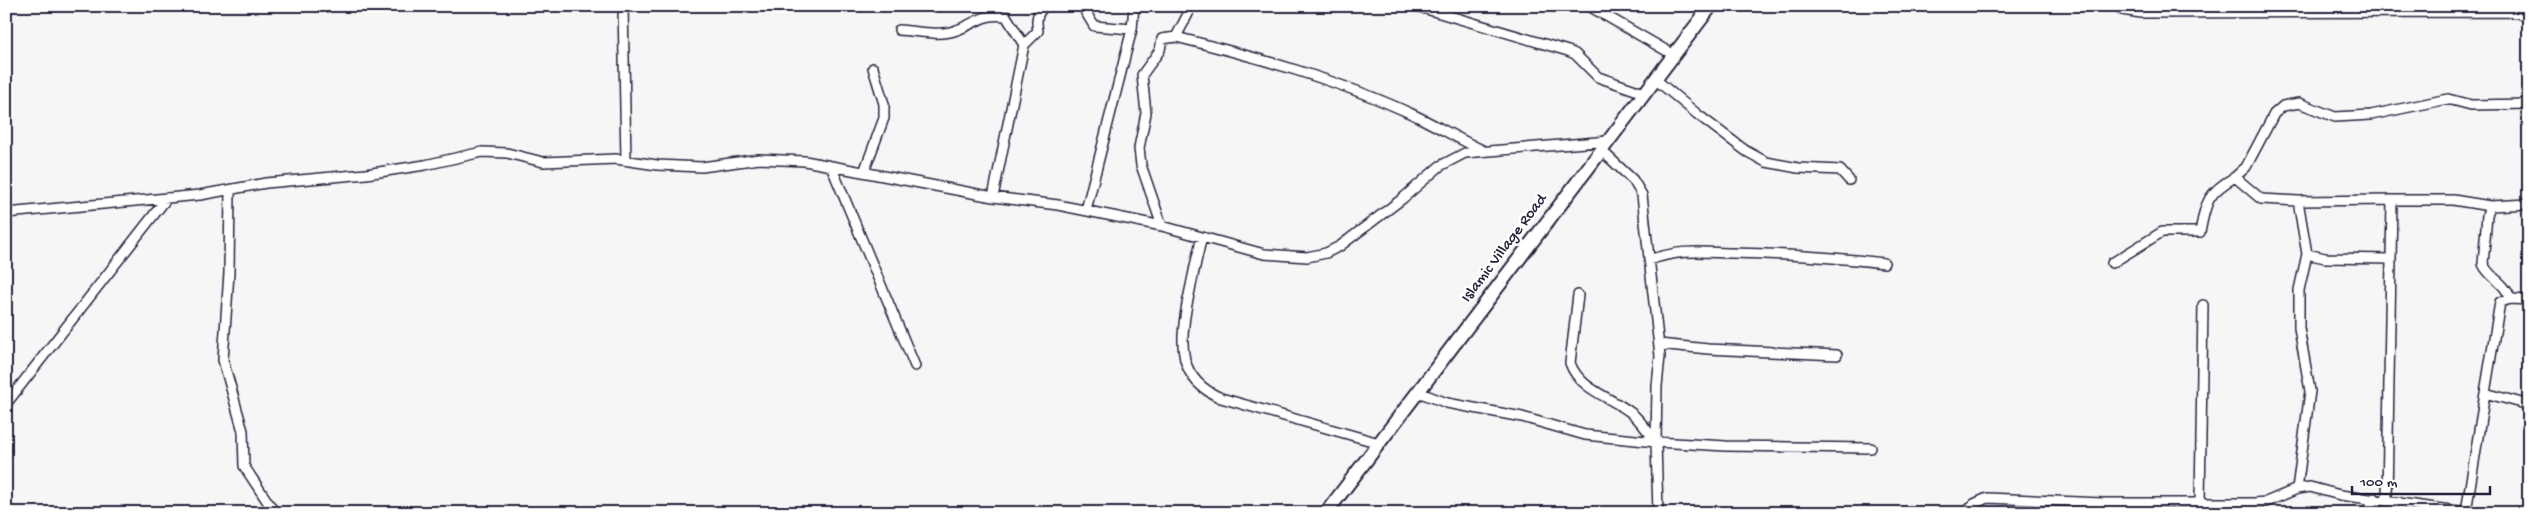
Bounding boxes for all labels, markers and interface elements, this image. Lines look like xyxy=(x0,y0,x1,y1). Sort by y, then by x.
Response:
street label: Islamic Village Road xyxy=(1458,190,1553,307)
scale bar xyxy=(2352,464,2490,496)
text: 100 m xyxy=(2359,474,2398,492)

